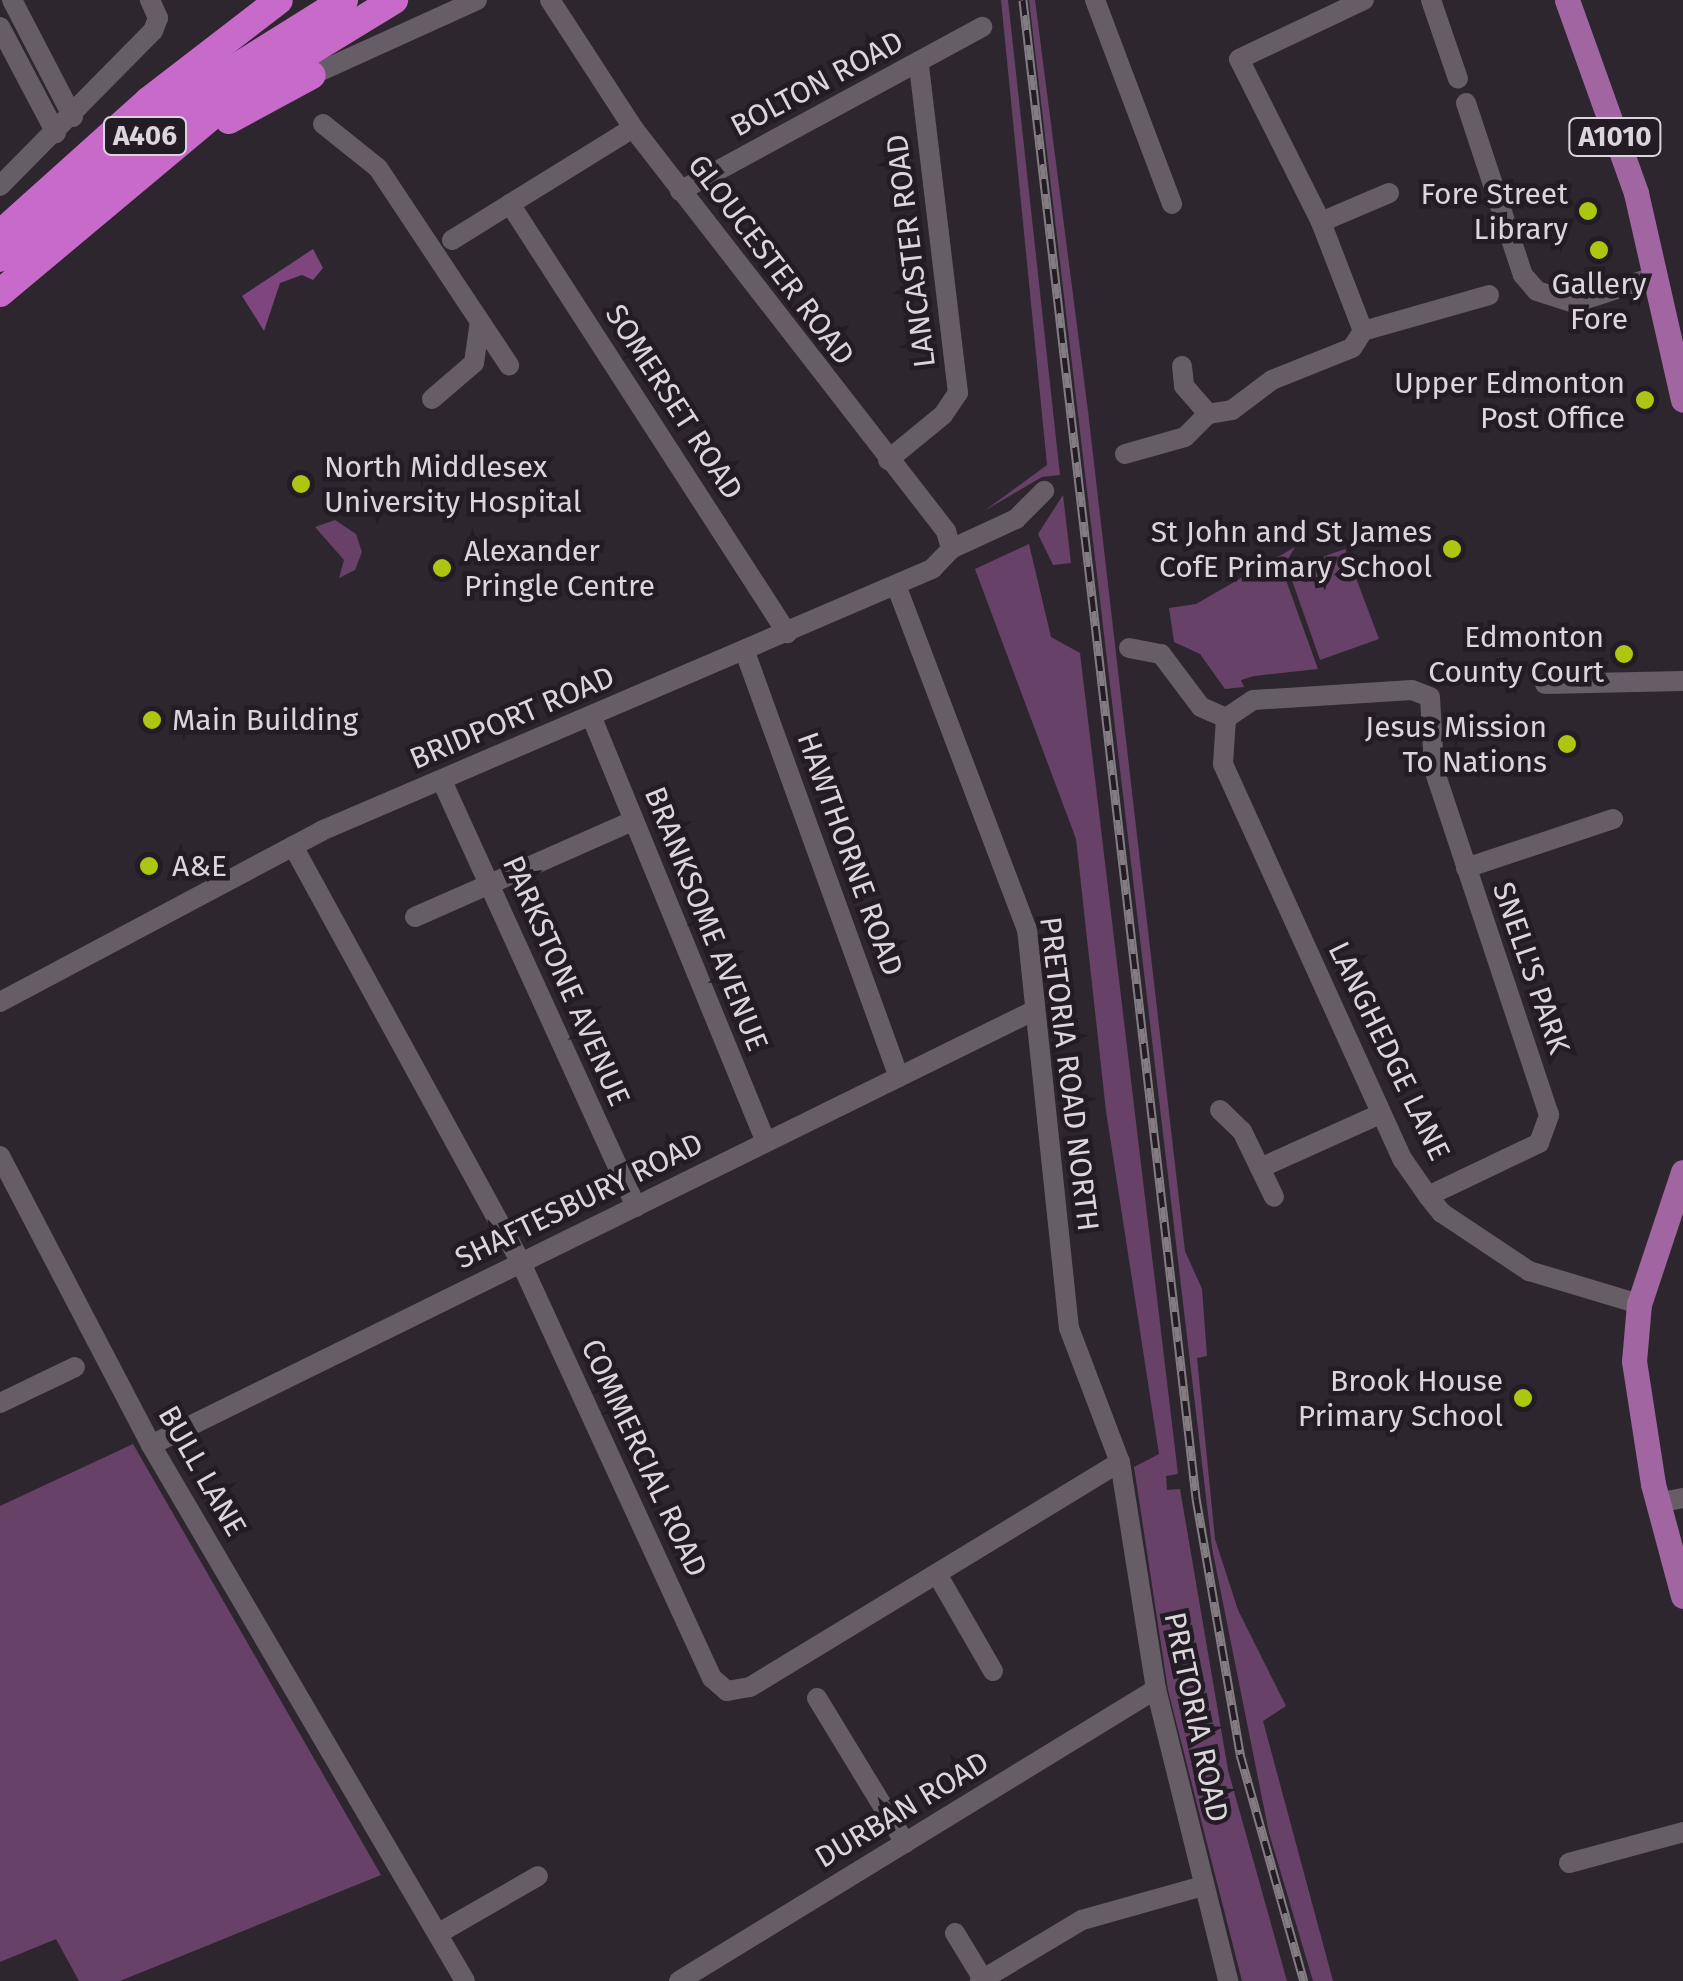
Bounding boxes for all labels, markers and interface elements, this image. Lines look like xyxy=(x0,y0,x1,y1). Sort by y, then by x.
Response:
street label: BOLTON ROAD xyxy=(725,24,909,144)
road number: A406 xyxy=(102,113,188,159)
road number: A1010 xyxy=(1568,114,1662,160)
street label: LANCASTER ROAD xyxy=(879,132,943,370)
street label: GLOUCESTER ROAD xyxy=(680,148,862,372)
place label: Fore Street Library xyxy=(1420,176,1568,246)
marker: Fore Street Library xyxy=(1577,200,1599,222)
marker: Gallery Fore xyxy=(1588,239,1610,261)
place label: Gallery Fore xyxy=(1551,266,1647,336)
street label: SOMERSET ROAD xyxy=(598,298,750,506)
place label: Upper Edmonton Post Office xyxy=(1394,365,1625,436)
marker: Upper Edmonton Post Office xyxy=(1634,389,1656,411)
place label: North Middlesex University Hospital xyxy=(324,449,582,520)
marker: North Middlesex University Hospital xyxy=(288,471,314,497)
place label: St John and St James CofE Primary School xyxy=(1151,514,1432,584)
place label: Alexander Pringle Centre xyxy=(464,533,655,604)
marker: St John and St James CofE Primary School xyxy=(1441,538,1463,560)
marker: Alexander Pringle Centre xyxy=(429,555,455,581)
place label: Edmonton County Court xyxy=(1428,619,1604,690)
marker: Edmonton County Court xyxy=(1613,643,1635,665)
street label: BRIDPORT ROAD xyxy=(404,659,620,777)
place label: Main Building xyxy=(172,702,358,738)
marker: Main Building xyxy=(141,709,163,731)
place label: Jesus Mission To Nations xyxy=(1365,709,1547,780)
street label: HAWTHORNE ROAD xyxy=(789,727,911,981)
marker: Jesus Mission To Nations xyxy=(1556,733,1578,755)
street label: BRANKSOME AVENUE xyxy=(637,782,775,1056)
place label: A&E xyxy=(172,848,227,884)
street label: PARKSTONE AVENUE xyxy=(495,851,637,1111)
marker: A&E xyxy=(136,853,162,879)
street label: SNELL'S PARK xyxy=(1485,877,1577,1059)
street label: PRETORIA ROAD NORTH xyxy=(1032,915,1106,1233)
street label: LANGHEDGE LANE xyxy=(1320,936,1458,1166)
street label: SHAFTESBURY ROAD xyxy=(449,1125,709,1277)
street label: COMMERCIAL ROAD xyxy=(573,1334,715,1582)
place label: Brook House Primary School xyxy=(1298,1363,1503,1434)
marker: Brook House Primary School xyxy=(1512,1387,1534,1409)
street label: BULL LANE xyxy=(150,1399,254,1543)
street label: PRETORIA ROAD xyxy=(1156,1609,1236,1825)
street label: DURBAN ROAD xyxy=(809,1744,995,1876)

